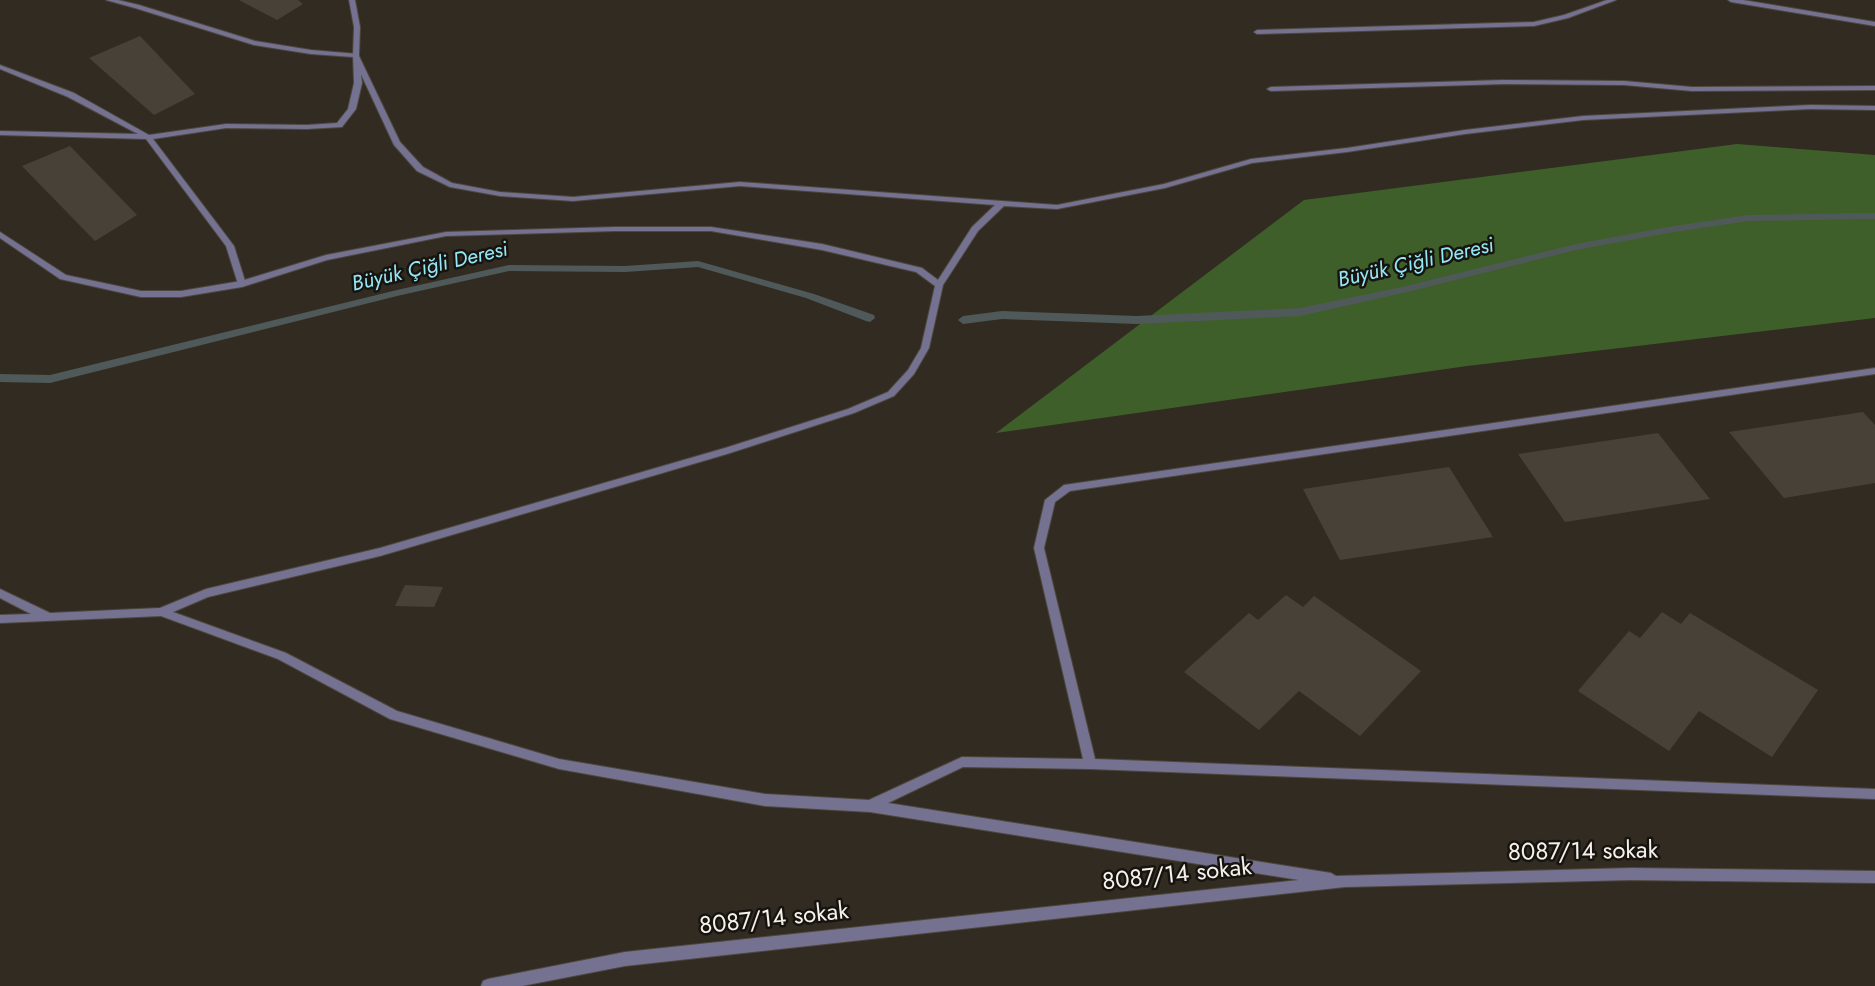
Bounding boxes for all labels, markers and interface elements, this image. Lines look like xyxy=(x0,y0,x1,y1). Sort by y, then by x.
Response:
water label: Büyük Çiğli Deresi xyxy=(1336,234,1496,294)
water label: Büyük Çiğli Deresi xyxy=(350,238,510,298)
street label: 8087/14 sokak xyxy=(1508,837,1658,869)
street label: 8087/14 sokak xyxy=(1101,854,1253,898)
street label: 8087/14 sokak xyxy=(698,898,850,942)

